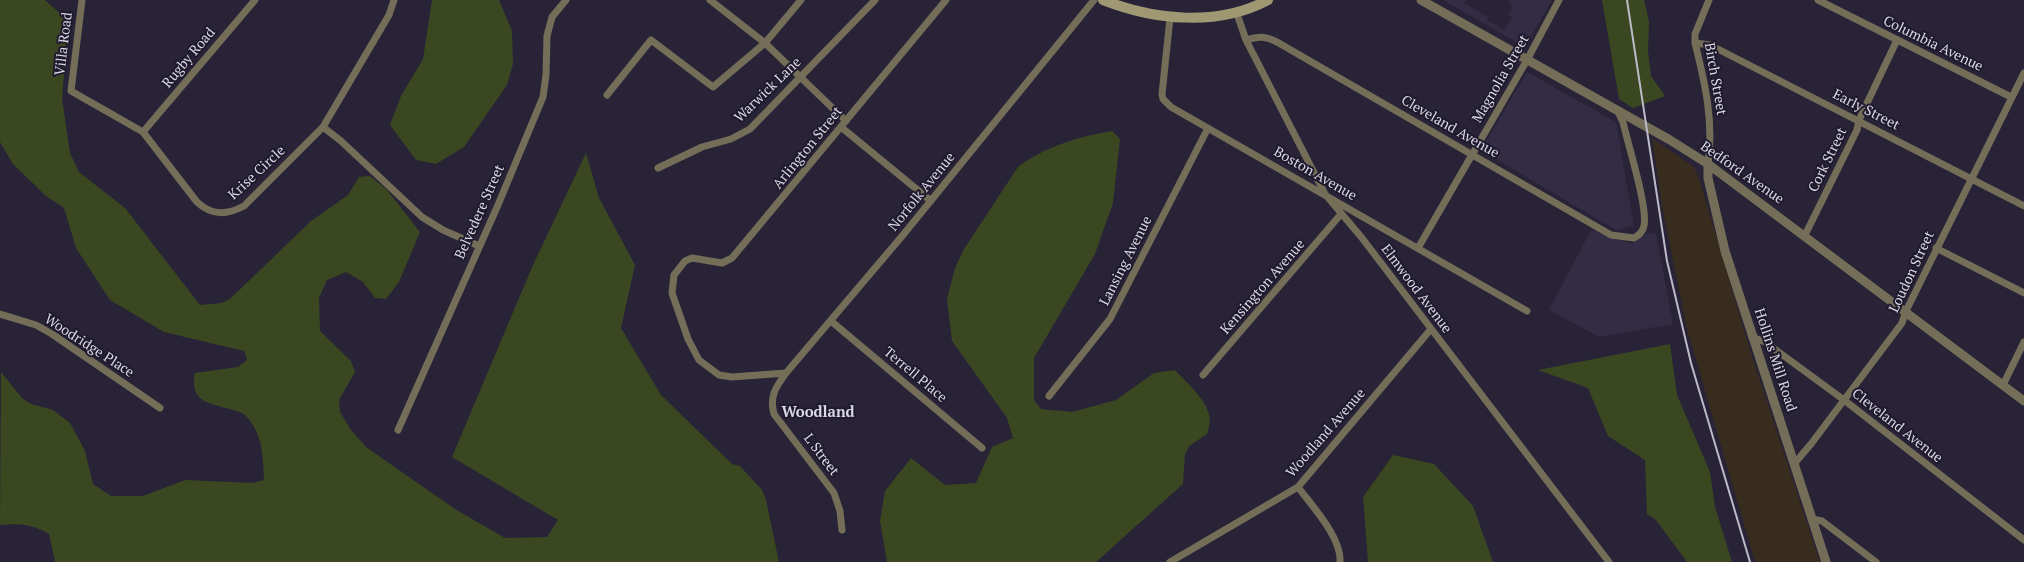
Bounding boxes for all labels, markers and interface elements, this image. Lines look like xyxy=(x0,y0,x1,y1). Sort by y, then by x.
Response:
street label: Villa Road xyxy=(52,11,76,77)
street label: Columbia Avenue xyxy=(1880,13,1986,75)
street label: Rugby Road xyxy=(159,24,219,92)
street label: Magnolia Street xyxy=(1469,32,1533,126)
street label: Birch Street xyxy=(1700,41,1730,117)
street label: Warwick Lane xyxy=(731,54,805,126)
street label: Early Street xyxy=(1830,86,1902,134)
street label: Cleveland Avenue xyxy=(1398,92,1502,162)
street label: Arlington Street xyxy=(770,103,846,193)
street label: Cork Street xyxy=(1805,125,1851,195)
street label: Bedford Avenue xyxy=(1697,138,1787,208)
street label: Krise Circle xyxy=(225,142,289,204)
street label: Boston Avenue xyxy=(1271,143,1359,205)
street label: Norfolk Avenue xyxy=(885,149,959,235)
street label: Belvedere Street xyxy=(452,162,508,262)
street label: Lansing Avenue xyxy=(1096,213,1156,309)
street label: Loudon Street xyxy=(1886,229,1938,315)
street label: Kensington Avenue xyxy=(1217,236,1309,338)
street label: Elmwood Avenue xyxy=(1377,241,1455,337)
street label: Hollins Mill Road xyxy=(1750,306,1800,414)
street label: Woodridge Place xyxy=(41,311,137,381)
street label: Terrell Place xyxy=(880,344,950,406)
street label: Woodland Avenue xyxy=(1283,385,1369,481)
street label: Cleveland Avenue xyxy=(1848,385,1946,467)
district label: Woodland xyxy=(781,404,855,422)
street label: L Street xyxy=(800,431,842,479)

